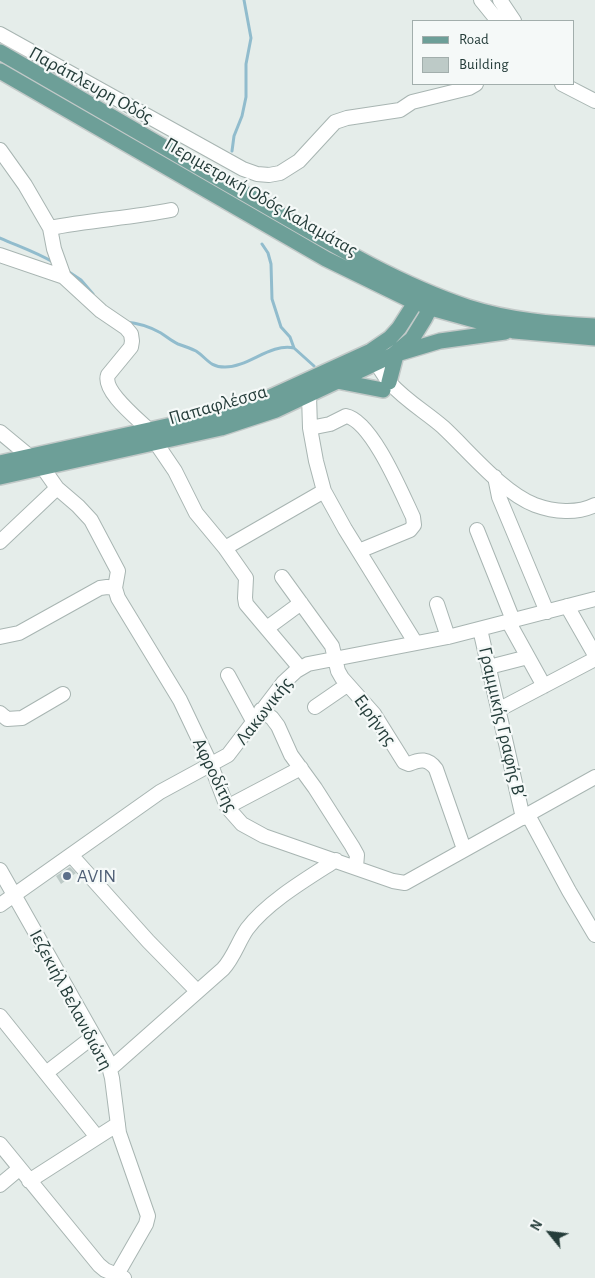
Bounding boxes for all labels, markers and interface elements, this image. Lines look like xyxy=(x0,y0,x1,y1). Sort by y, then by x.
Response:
legend xyxy=(412,20,575,85)
text: Road xyxy=(459,32,489,47)
street label: Παράπλευρη Οδός xyxy=(25,42,157,128)
text: Building xyxy=(459,57,509,72)
street label: Περιμετρική Οδός Καλαμάτας xyxy=(160,132,362,262)
street label: Παπαφλέσσα xyxy=(166,380,270,430)
street label: Γραμμικής Γραφής Β΄ xyxy=(473,645,531,801)
street label: Λακωνικής xyxy=(230,673,298,749)
street label: Ειρήνης xyxy=(349,690,401,750)
street label: Αφροδίτης xyxy=(187,734,243,816)
place label: AVIN xyxy=(77,865,116,887)
marker: AVIN xyxy=(61,870,73,882)
street label: Ιεζεκιήλ Βελανιδιώτη xyxy=(24,926,118,1074)
north arrow xyxy=(525,1208,575,1258)
text: N xyxy=(528,1218,545,1233)

